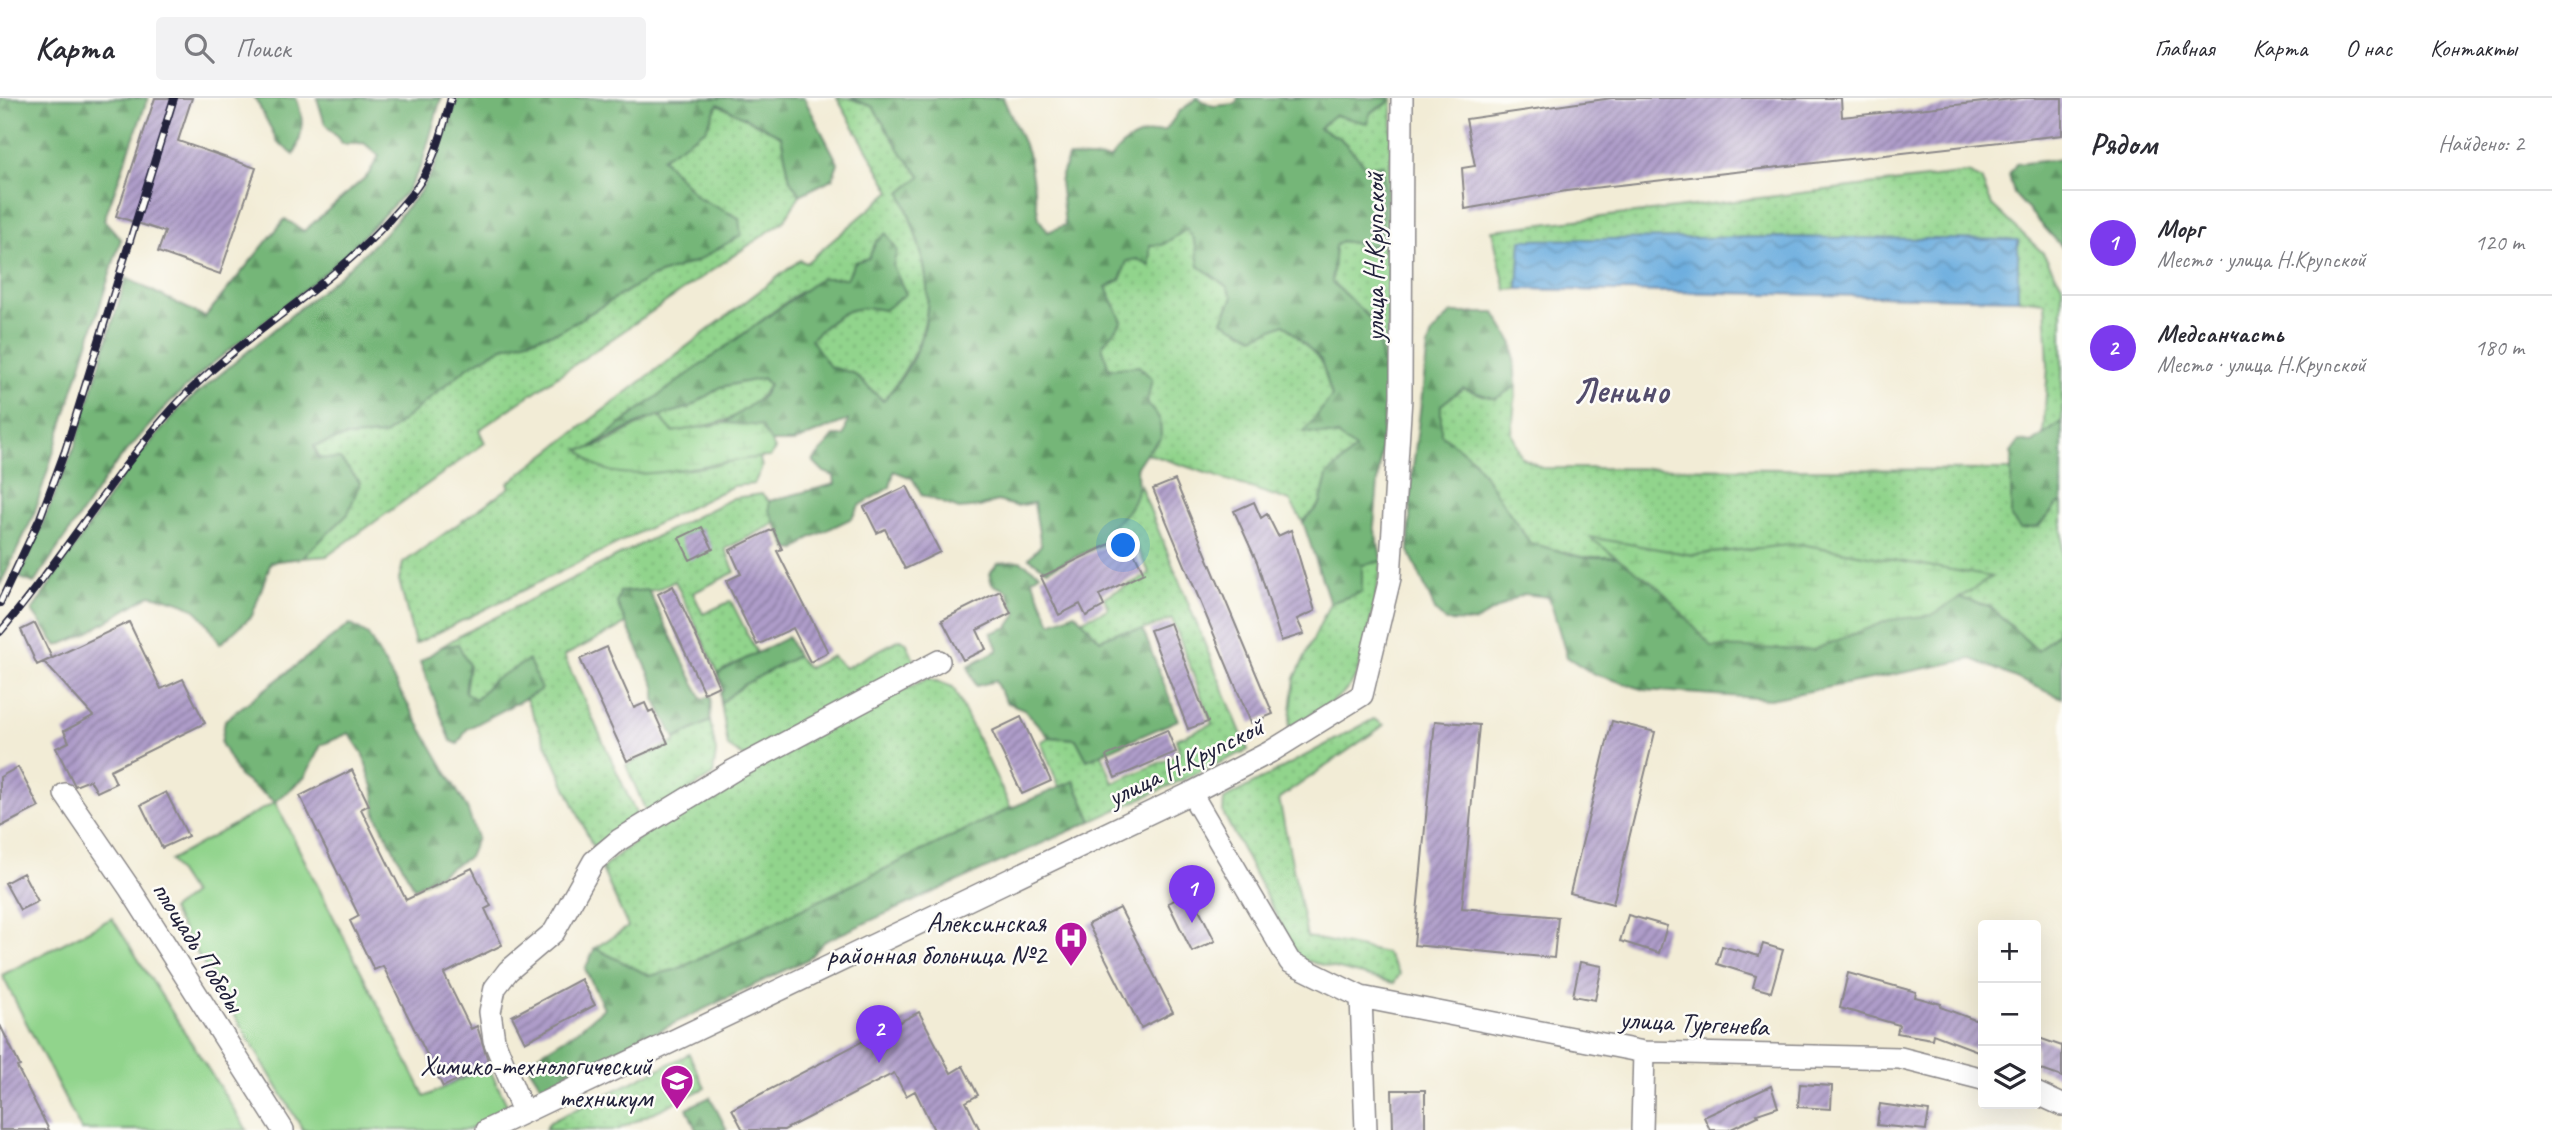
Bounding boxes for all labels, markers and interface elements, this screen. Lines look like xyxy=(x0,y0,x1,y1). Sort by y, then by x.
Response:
search box xyxy=(156,17,646,80)
text: Карта xyxy=(35,27,114,69)
icon: search xyxy=(180,29,218,67)
text: Поиск xyxy=(236,32,290,65)
text: Главная xyxy=(2154,33,2215,63)
text: Карта xyxy=(2253,33,2307,63)
text: О нас xyxy=(2345,33,2392,63)
text: Контакты xyxy=(2430,33,2517,63)
text: Рядом xyxy=(2090,125,2157,163)
text: Найдено: 2 xyxy=(2438,129,2524,158)
street label: улица Н.Крупской xyxy=(1357,171,1392,344)
text: Морг xyxy=(2157,212,2204,245)
text: 1 xyxy=(2108,228,2118,257)
text: 120 m xyxy=(2475,228,2524,257)
text: Место · улица Н.Крупской xyxy=(2157,245,2366,274)
text: Медсанчасть xyxy=(2157,317,2283,350)
text: 2 xyxy=(2108,333,2118,362)
text: 180 m xyxy=(2475,333,2524,362)
text: Место · улица Н.Крупской xyxy=(2157,350,2366,379)
district label: Ленино xyxy=(1573,368,1671,413)
your location xyxy=(1106,528,1140,562)
street label: улица Н.Крупской xyxy=(1100,708,1270,815)
pin: 1 xyxy=(1169,865,1215,923)
street label: площадь Победы xyxy=(144,874,254,1020)
place label: Алексинская районная больница №2 xyxy=(827,905,1048,972)
hospital icon: Алексинская районная больница №2 xyxy=(1052,919,1090,968)
map controls xyxy=(1978,920,2041,1109)
button: + xyxy=(1978,920,2041,983)
button: − xyxy=(1978,983,2041,1046)
street label: улица Тургенева xyxy=(1617,1001,1771,1044)
pin: 2 xyxy=(856,1005,902,1063)
button: layers xyxy=(1978,1046,2041,1109)
place label: Химико-технологический техникум xyxy=(420,1048,655,1115)
school or university icon: Химико-технологический техникум xyxy=(658,1062,696,1111)

